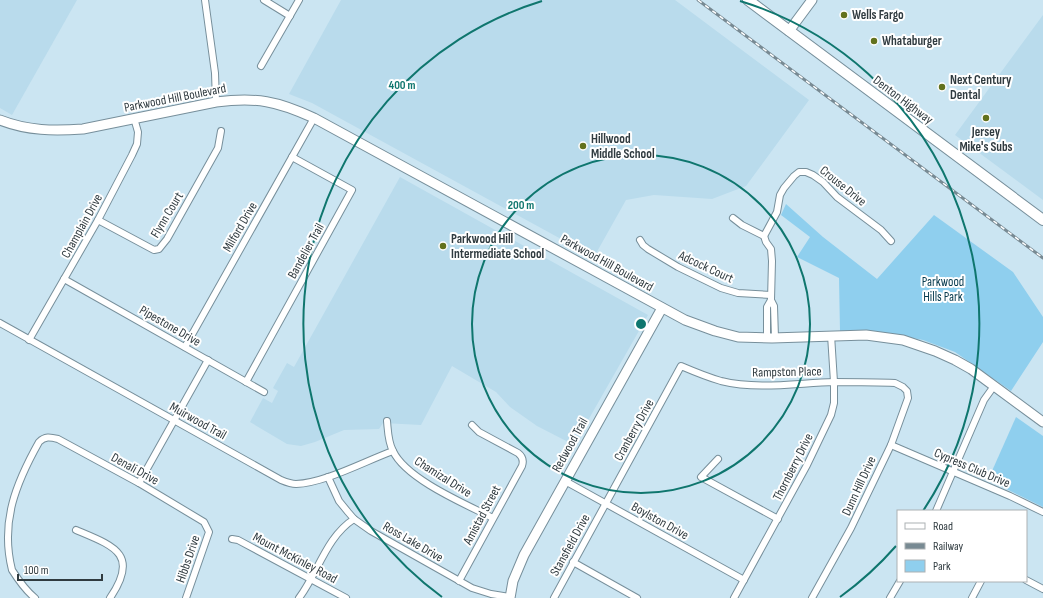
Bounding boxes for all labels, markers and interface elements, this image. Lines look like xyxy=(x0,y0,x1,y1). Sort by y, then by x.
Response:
place label: Wells Fargo xyxy=(852,7,904,23)
marker: Wells Fargo xyxy=(839,10,849,20)
place label: Whataburger xyxy=(882,33,942,49)
marker: Whataburger xyxy=(869,36,879,46)
street label: Denton Highway xyxy=(870,72,936,128)
place label: Next Century Dental xyxy=(950,72,1012,103)
text: 400 m xyxy=(389,78,415,93)
street label: Parkwood Hill Boulevard xyxy=(123,80,227,116)
marker: Next Century Dental xyxy=(937,82,947,92)
marker: Jersey Mike's Subs xyxy=(981,113,991,123)
place label: Jersey Mike's Subs xyxy=(959,124,1013,155)
place label: Hillwood Middle School xyxy=(591,131,655,162)
marker: Hillwood Middle School xyxy=(578,141,588,151)
street label: Crouse Drive xyxy=(816,162,870,210)
street label: Flynn Court xyxy=(147,189,187,241)
street label: Champlain Drive xyxy=(58,191,106,261)
text: 200 m xyxy=(508,198,534,213)
street label: Milford Drive xyxy=(219,199,261,255)
street label: Bandelier Trail xyxy=(284,221,328,281)
place label: Parkwood Hill Intermediate School xyxy=(451,231,545,262)
street label: Parkwood Hill Boulevard xyxy=(558,231,656,295)
marker: Parkwood Hill Intermediate School xyxy=(438,241,448,251)
street label: Adcock Court xyxy=(675,247,736,287)
park label: Parkwood Hills Park xyxy=(922,274,964,305)
street label: Pipestone Drive xyxy=(137,302,203,350)
centre of rings xyxy=(634,317,648,331)
street label: Rampston Place xyxy=(752,363,822,381)
street label: Cranberry Drive xyxy=(610,396,658,464)
street label: Muirwood Trail xyxy=(167,399,229,443)
street label: Redwood Trail xyxy=(549,415,591,475)
street label: Thornberry Drive xyxy=(769,431,817,503)
street label: Cypress Club Drive xyxy=(932,445,1012,491)
street label: Denali Drive xyxy=(108,449,162,489)
street label: Chamizal Drive xyxy=(411,453,475,501)
street label: Dunn Hill Drive xyxy=(838,454,880,518)
street label: Amistad Street xyxy=(459,482,504,548)
street label: Boylston Drive xyxy=(629,499,691,543)
legend xyxy=(897,510,1027,582)
street label: Stansfield Drive xyxy=(546,511,594,579)
street label: Ross Lake Drive xyxy=(380,518,446,566)
text: Road xyxy=(933,519,953,534)
street label: Mount McKinley Road xyxy=(250,529,340,587)
street label: Hibbs Drive xyxy=(172,533,204,585)
text: Railway xyxy=(933,539,964,554)
scale bar xyxy=(18,556,102,582)
text: Park xyxy=(933,559,951,574)
text: 100 m xyxy=(24,563,49,578)

